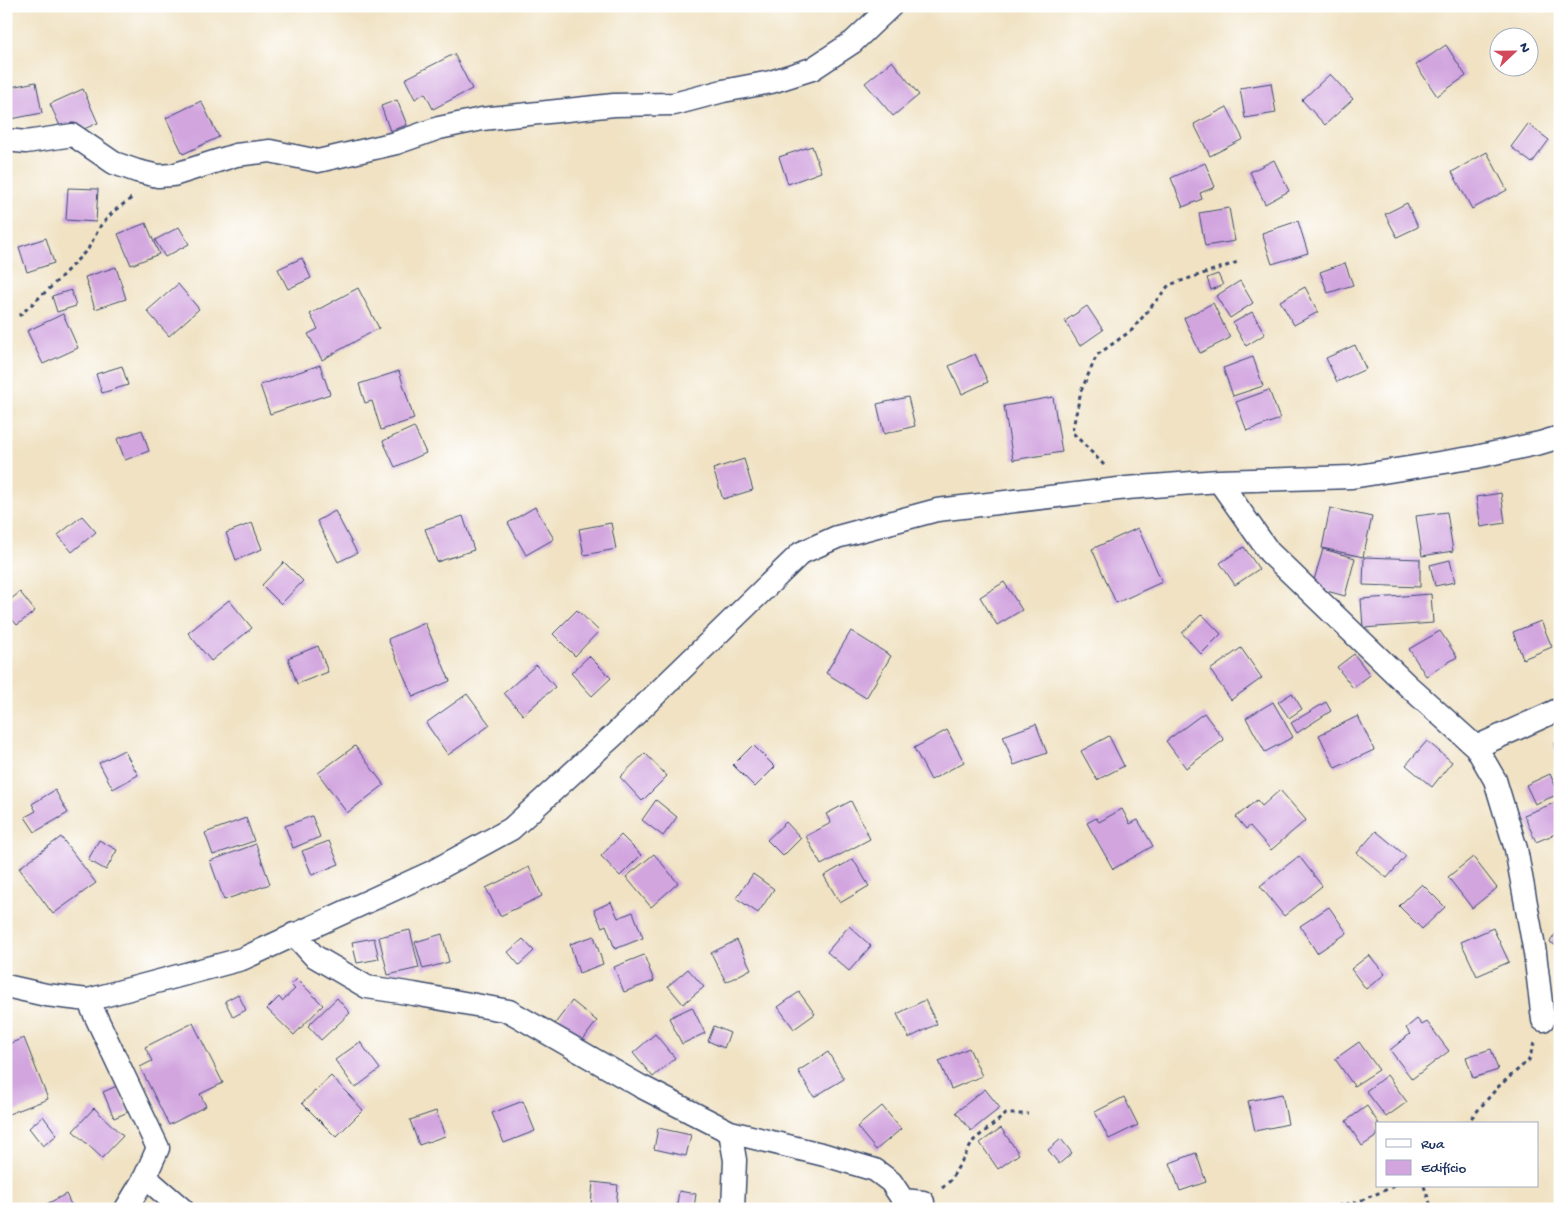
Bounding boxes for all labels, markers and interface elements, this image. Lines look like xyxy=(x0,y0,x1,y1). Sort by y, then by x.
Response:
north arrow xyxy=(1488,28,1538,78)
text: N xyxy=(1514,41,1533,55)
legend xyxy=(1376,1122,1538,1188)
text: Rua xyxy=(1421,1136,1445,1154)
text: Edifício xyxy=(1421,1160,1467,1178)

